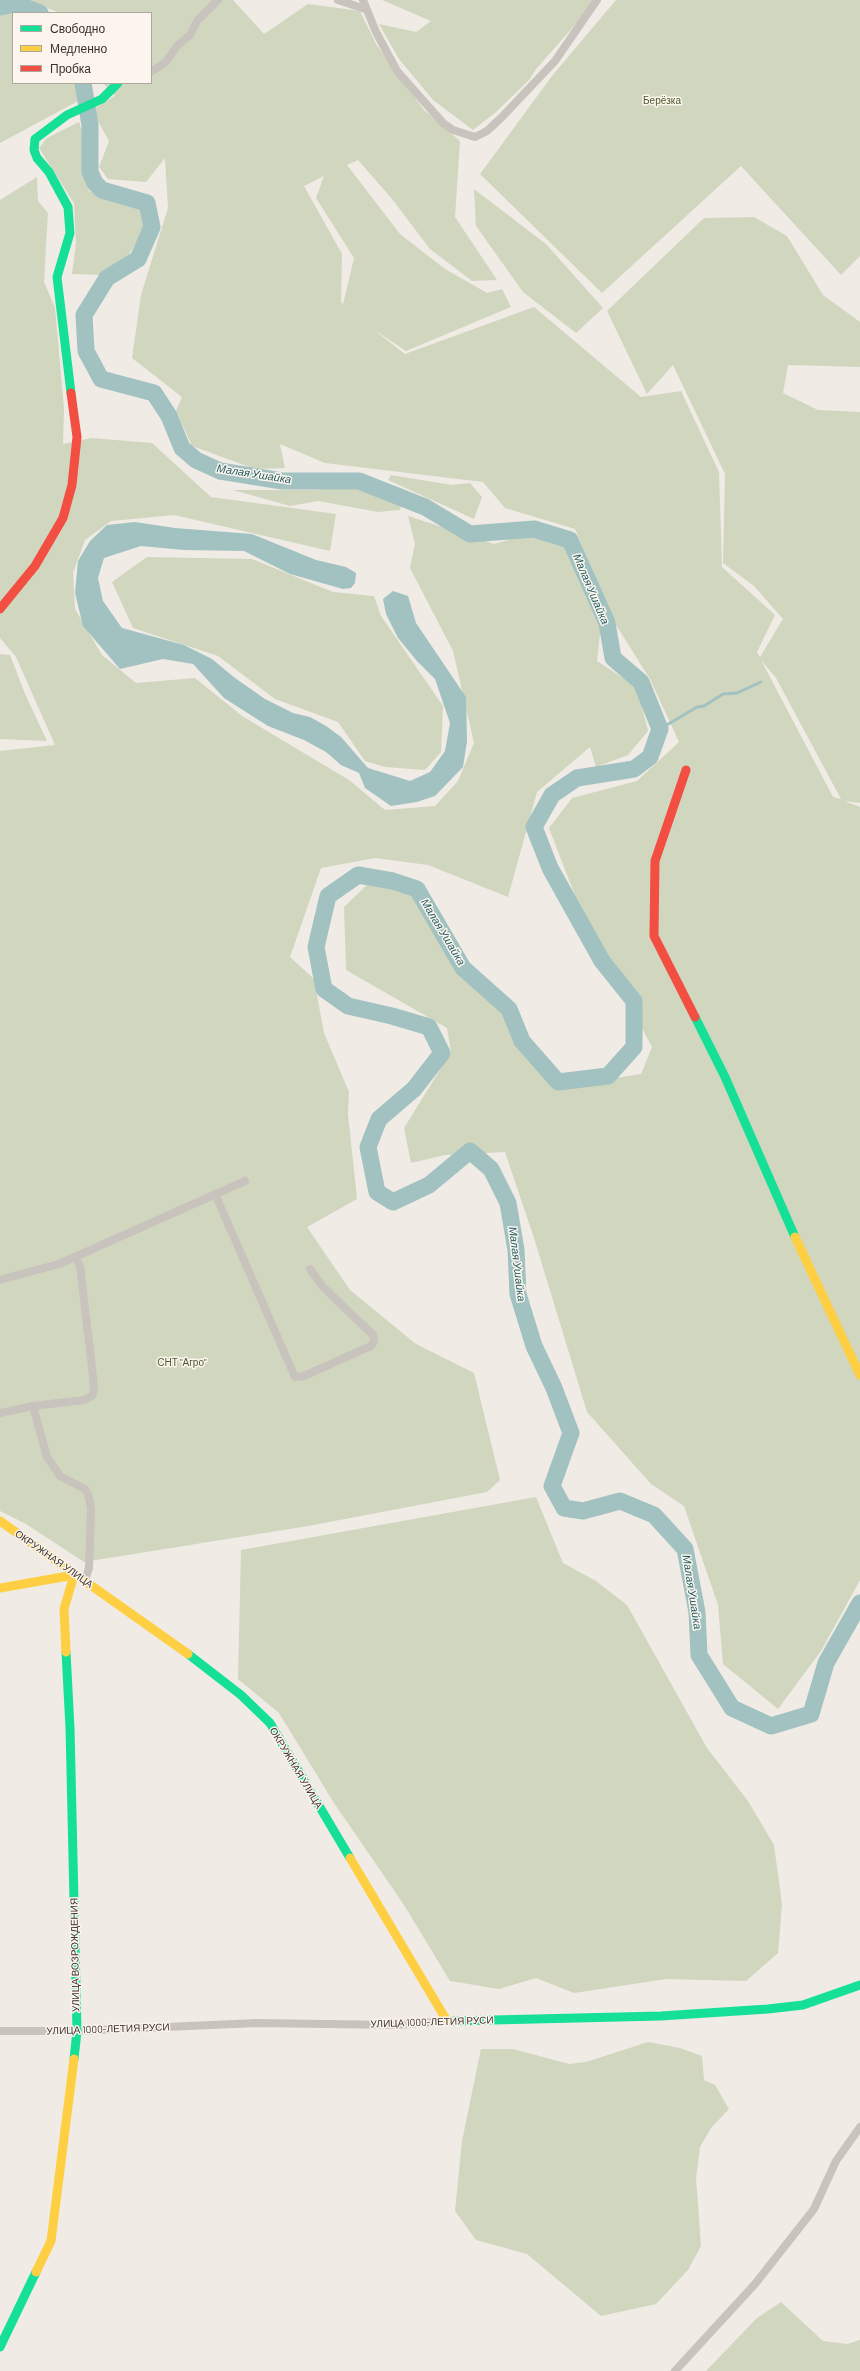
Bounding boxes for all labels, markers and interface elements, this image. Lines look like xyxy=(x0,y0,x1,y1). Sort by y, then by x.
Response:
legend xyxy=(12,12,152,84)
text: Свободно xyxy=(50,21,105,35)
text: Медленно xyxy=(50,41,107,55)
text: Пробка xyxy=(50,61,91,75)
park label: Берёзка xyxy=(643,95,681,107)
water label: Малая Ушайка xyxy=(216,462,292,486)
water label: Малая Ушайка xyxy=(570,552,612,626)
water label: Малая Ушайка xyxy=(418,896,468,968)
water label: Малая Ушайка xyxy=(506,1226,528,1302)
park label: СНТ "Агро" xyxy=(157,1357,207,1369)
street label: ОКРУЖНАЯ УЛИЦА xyxy=(13,1528,95,1590)
water label: Малая Ушайка xyxy=(680,1554,704,1630)
street label: ОКРУЖНАЯ УЛИЦА xyxy=(267,1725,325,1811)
street label: УЛИЦА ВОЗРОЖДЕНИЯ xyxy=(68,1898,82,2012)
street label: УЛИЦА 1000-ЛЕТИЯ РУСИ xyxy=(370,2014,494,2030)
street label: УЛИЦА 1000-ЛЕТИЯ РУСИ xyxy=(46,2021,170,2037)

